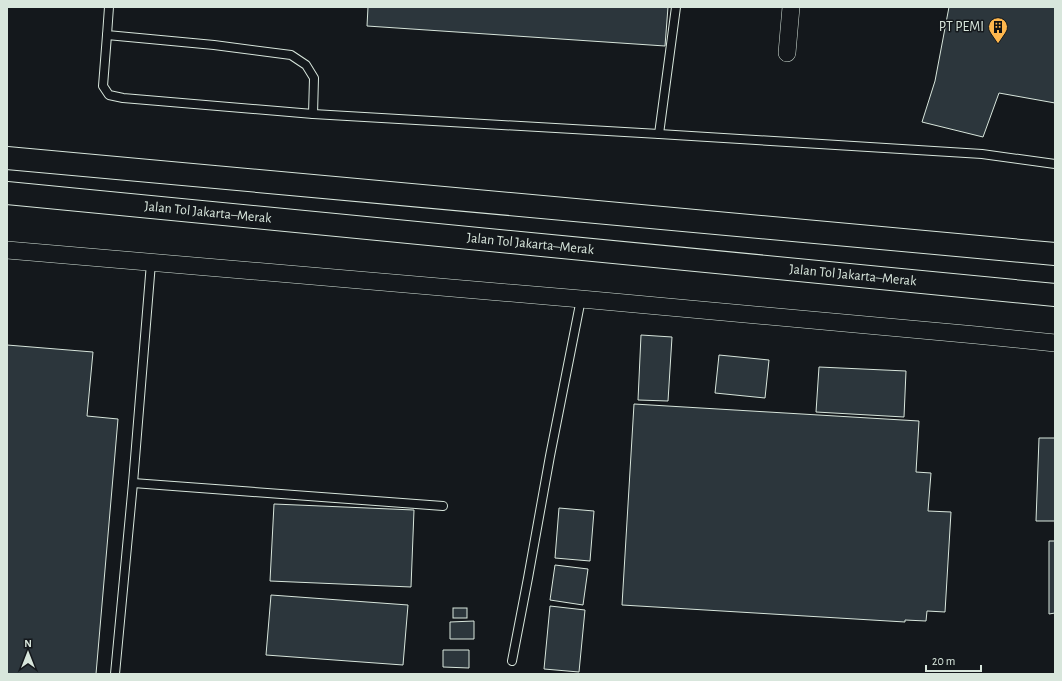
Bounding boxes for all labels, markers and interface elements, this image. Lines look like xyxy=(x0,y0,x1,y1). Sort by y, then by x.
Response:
building icon: PT PEMI xyxy=(987,16,1009,44)
place label: PT PEMI xyxy=(939,20,984,34)
street label: Jalan Tol Jakarta–Merak xyxy=(144,199,273,226)
street label: Jalan Tol Jakarta–Merak xyxy=(466,231,595,257)
street label: Jalan Tol Jakarta–Merak xyxy=(789,262,918,289)
north arrow xyxy=(8,633,48,673)
text: N xyxy=(24,638,32,649)
scale bar xyxy=(926,647,981,673)
text: 20 m xyxy=(932,655,955,667)

